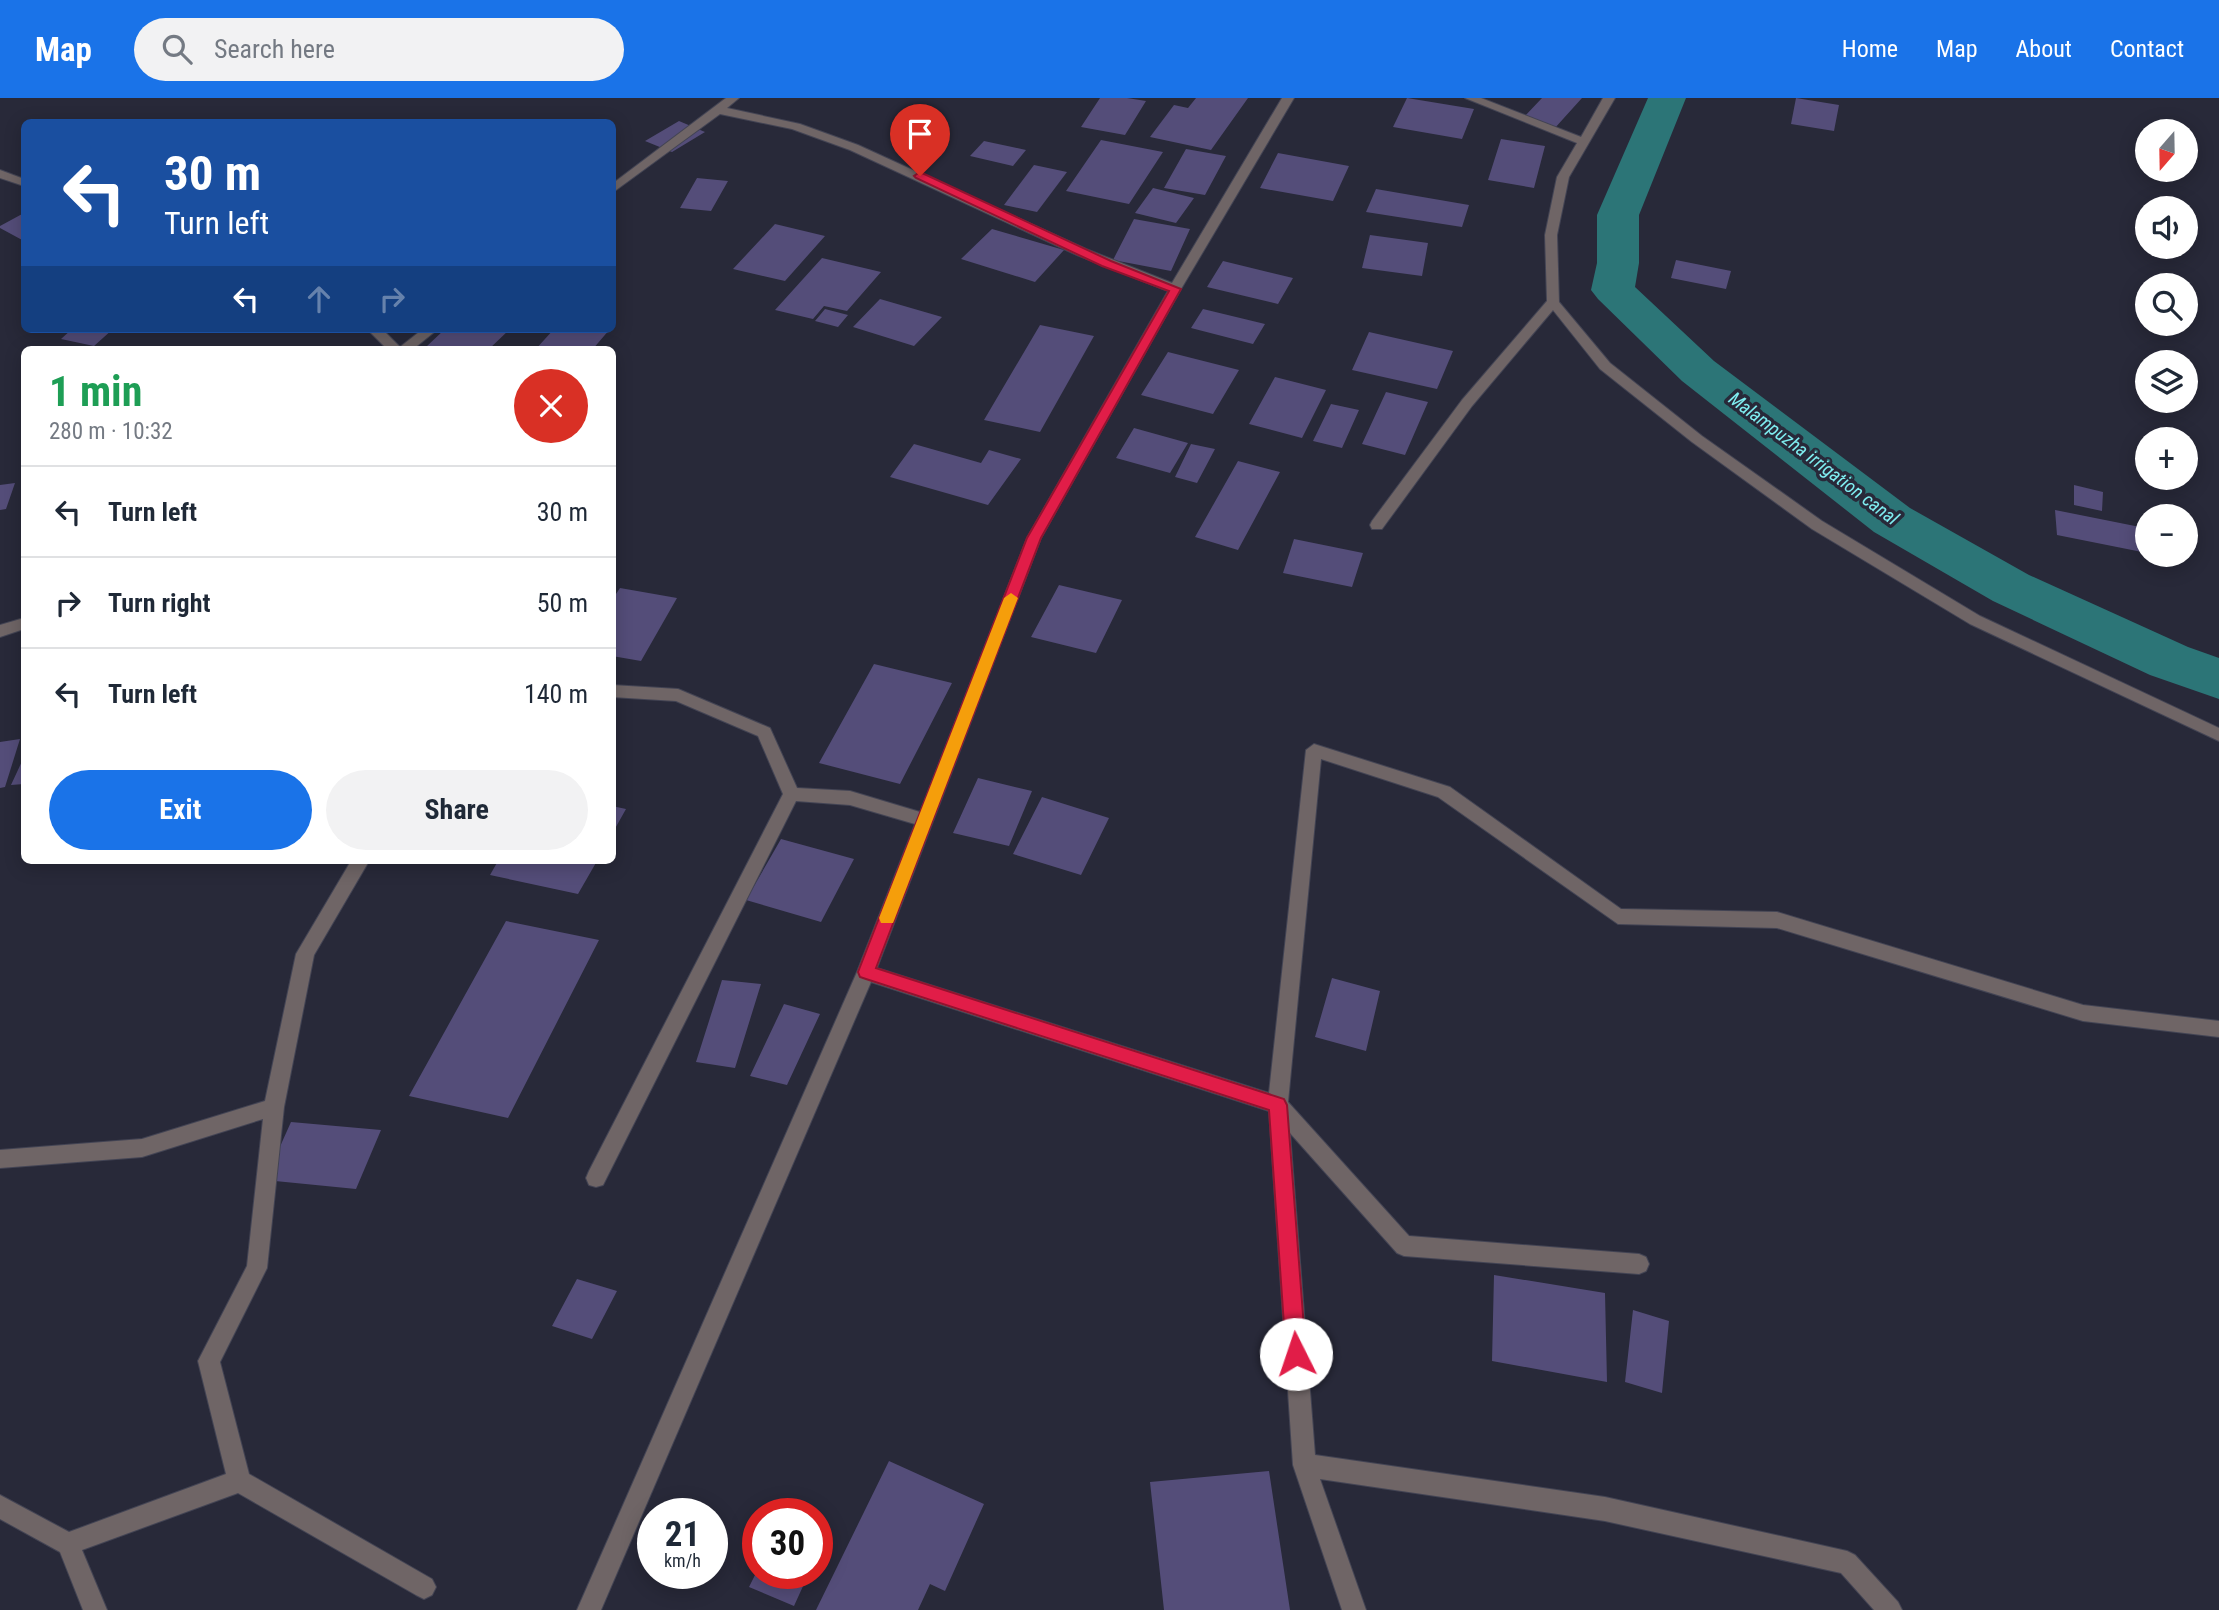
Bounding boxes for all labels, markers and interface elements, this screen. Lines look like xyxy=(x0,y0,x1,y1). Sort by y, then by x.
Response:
search box xyxy=(134,18,624,81)
text: Map xyxy=(35,30,92,69)
icon: search xyxy=(158,30,196,68)
text: Search here xyxy=(214,34,335,64)
text: Home xyxy=(1842,35,1898,63)
text: Map xyxy=(1936,35,1978,63)
text: About xyxy=(2016,35,2072,63)
text: Contact xyxy=(2110,35,2184,63)
pin xyxy=(890,104,950,176)
icon: arrive xyxy=(901,115,939,153)
north arrow xyxy=(2135,119,2198,182)
map controls xyxy=(2135,119,2198,567)
text: 30 m xyxy=(164,145,261,202)
icon: left xyxy=(49,147,140,238)
button: sound xyxy=(2135,196,2198,259)
text: Turn left xyxy=(164,204,269,242)
button: search xyxy=(2135,273,2198,336)
icon: left xyxy=(227,280,265,318)
icon: ahead xyxy=(300,280,338,318)
icon: right xyxy=(373,280,411,318)
button: layers xyxy=(2135,350,2198,413)
text: 1 min xyxy=(49,367,142,416)
button: close xyxy=(514,369,588,443)
water label: Malampuzha irrigation canal xyxy=(1724,387,1904,530)
text: 280 m · 10:32 xyxy=(49,418,173,445)
button: + xyxy=(2135,427,2198,490)
icon: left xyxy=(49,493,87,531)
text: Turn left xyxy=(108,497,197,527)
text: 30 m xyxy=(537,497,588,527)
button: − xyxy=(2135,504,2198,567)
icon: right xyxy=(49,584,87,622)
text: Turn right xyxy=(108,588,210,618)
text: 50 m xyxy=(537,588,588,618)
icon: left xyxy=(49,675,87,713)
text: Turn left xyxy=(108,679,197,709)
text: 140 m xyxy=(524,679,588,709)
button: Exit xyxy=(49,770,312,850)
button: Share xyxy=(326,770,588,850)
position arrow xyxy=(1259,1317,1333,1391)
speed limit sign: 30 xyxy=(742,1498,833,1589)
text: 21 xyxy=(665,1514,700,1555)
text: km/h xyxy=(664,1550,701,1571)

